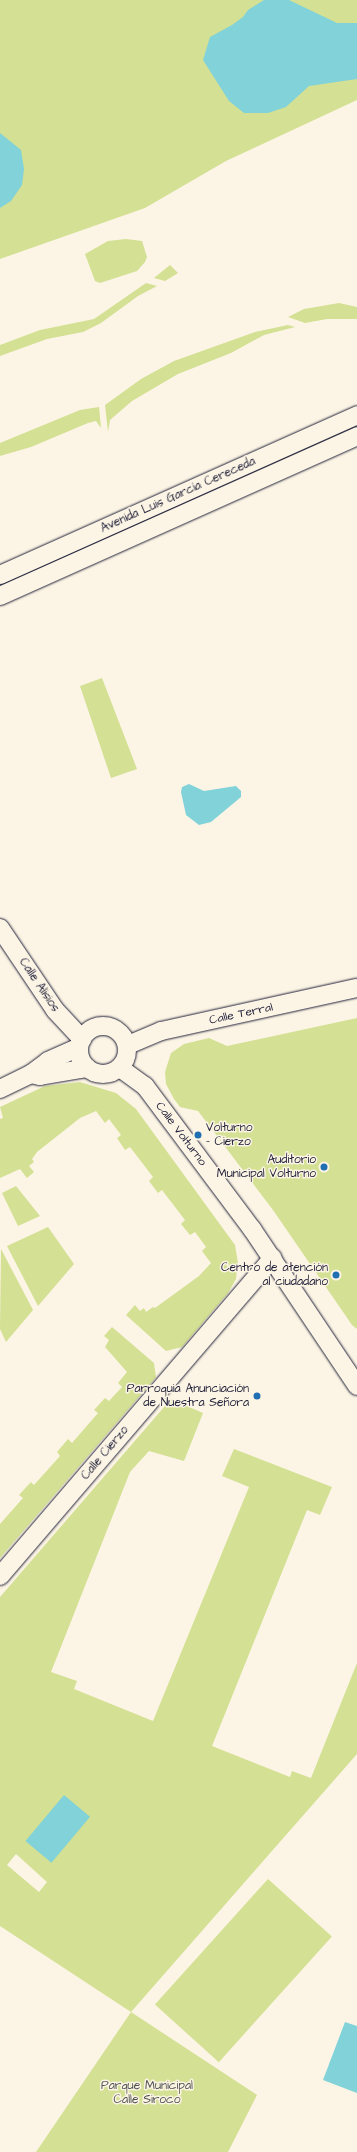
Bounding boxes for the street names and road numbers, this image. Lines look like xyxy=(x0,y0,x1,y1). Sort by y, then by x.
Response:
street label: Avenida Luis García Cereceda xyxy=(98,454,258,536)
street label: Calle Alisios xyxy=(16,955,62,1015)
street label: Calle Terral xyxy=(208,1000,274,1028)
street label: Calle Volturno xyxy=(152,1099,210,1169)
street label: Calle Cierzo xyxy=(78,1423,132,1483)

